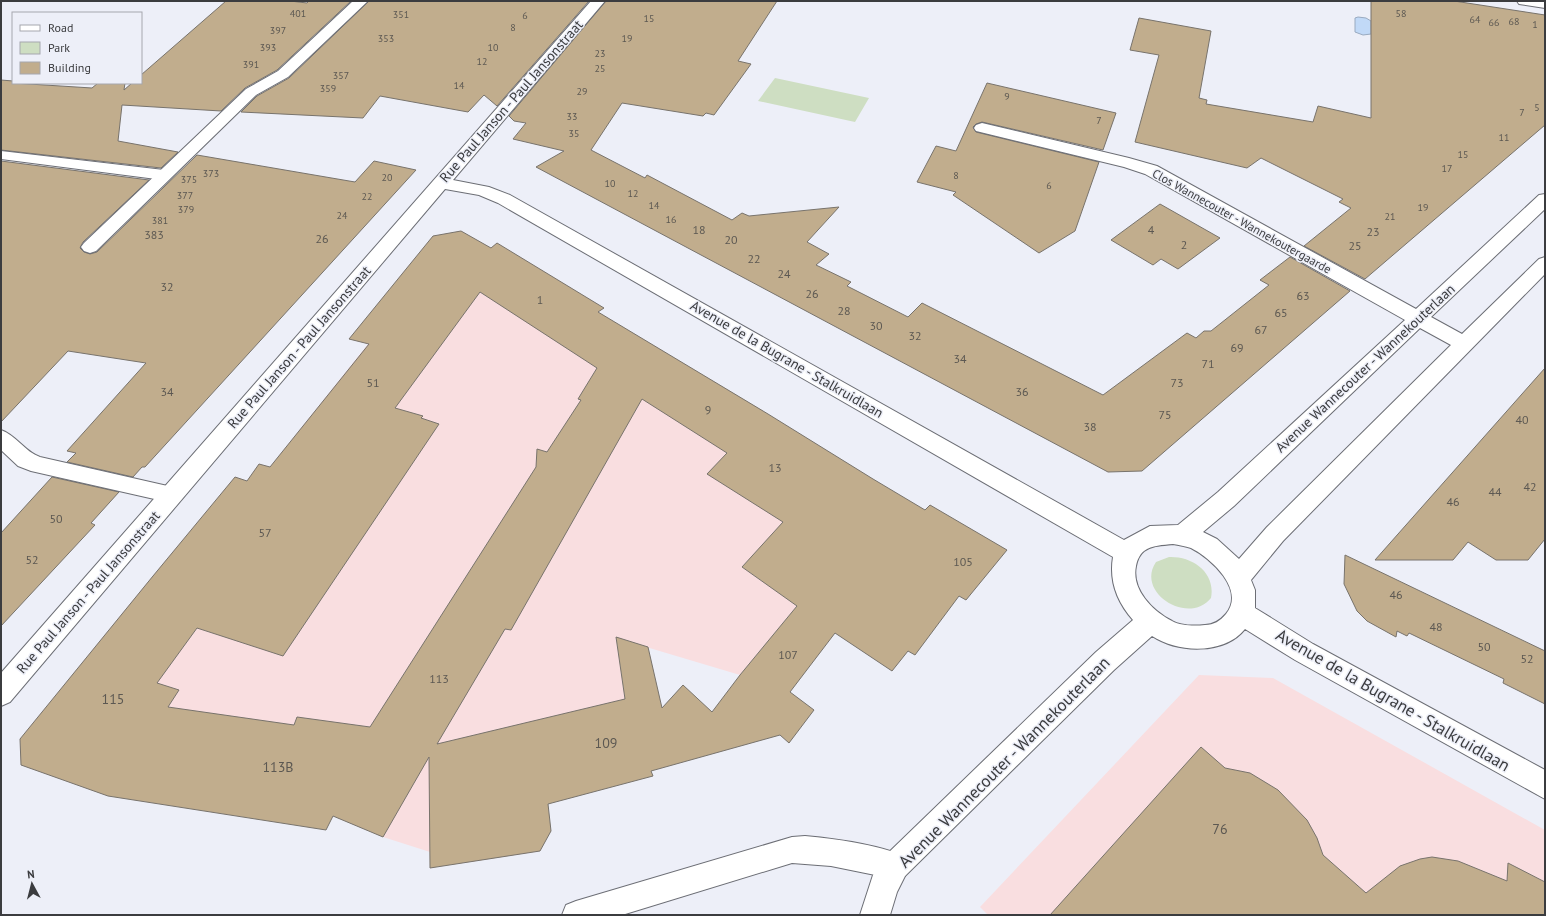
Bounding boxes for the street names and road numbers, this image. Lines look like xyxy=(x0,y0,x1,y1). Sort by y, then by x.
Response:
street label: Rue Paul Janson - Paul Jansonstraat xyxy=(435,16,587,186)
street label: Clos Wannecouter - Wannekoutergaarde xyxy=(1150,165,1334,277)
street label: Rue Paul Janson - Paul Jansonstraat xyxy=(223,262,375,432)
street label: Avenue Wannecouter - Wannekouterlaan xyxy=(1271,280,1459,456)
street label: Avenue de la Bugrane - Stalkruidlaan xyxy=(687,296,887,422)
street label: Rue Paul Janson - Paul Jansonstraat xyxy=(12,507,164,677)
street label: Avenue de la Bugrane - Stalkruidlaan xyxy=(1272,624,1514,776)
street label: Avenue Wannecouter - Wannekouterlaan xyxy=(894,652,1114,872)

